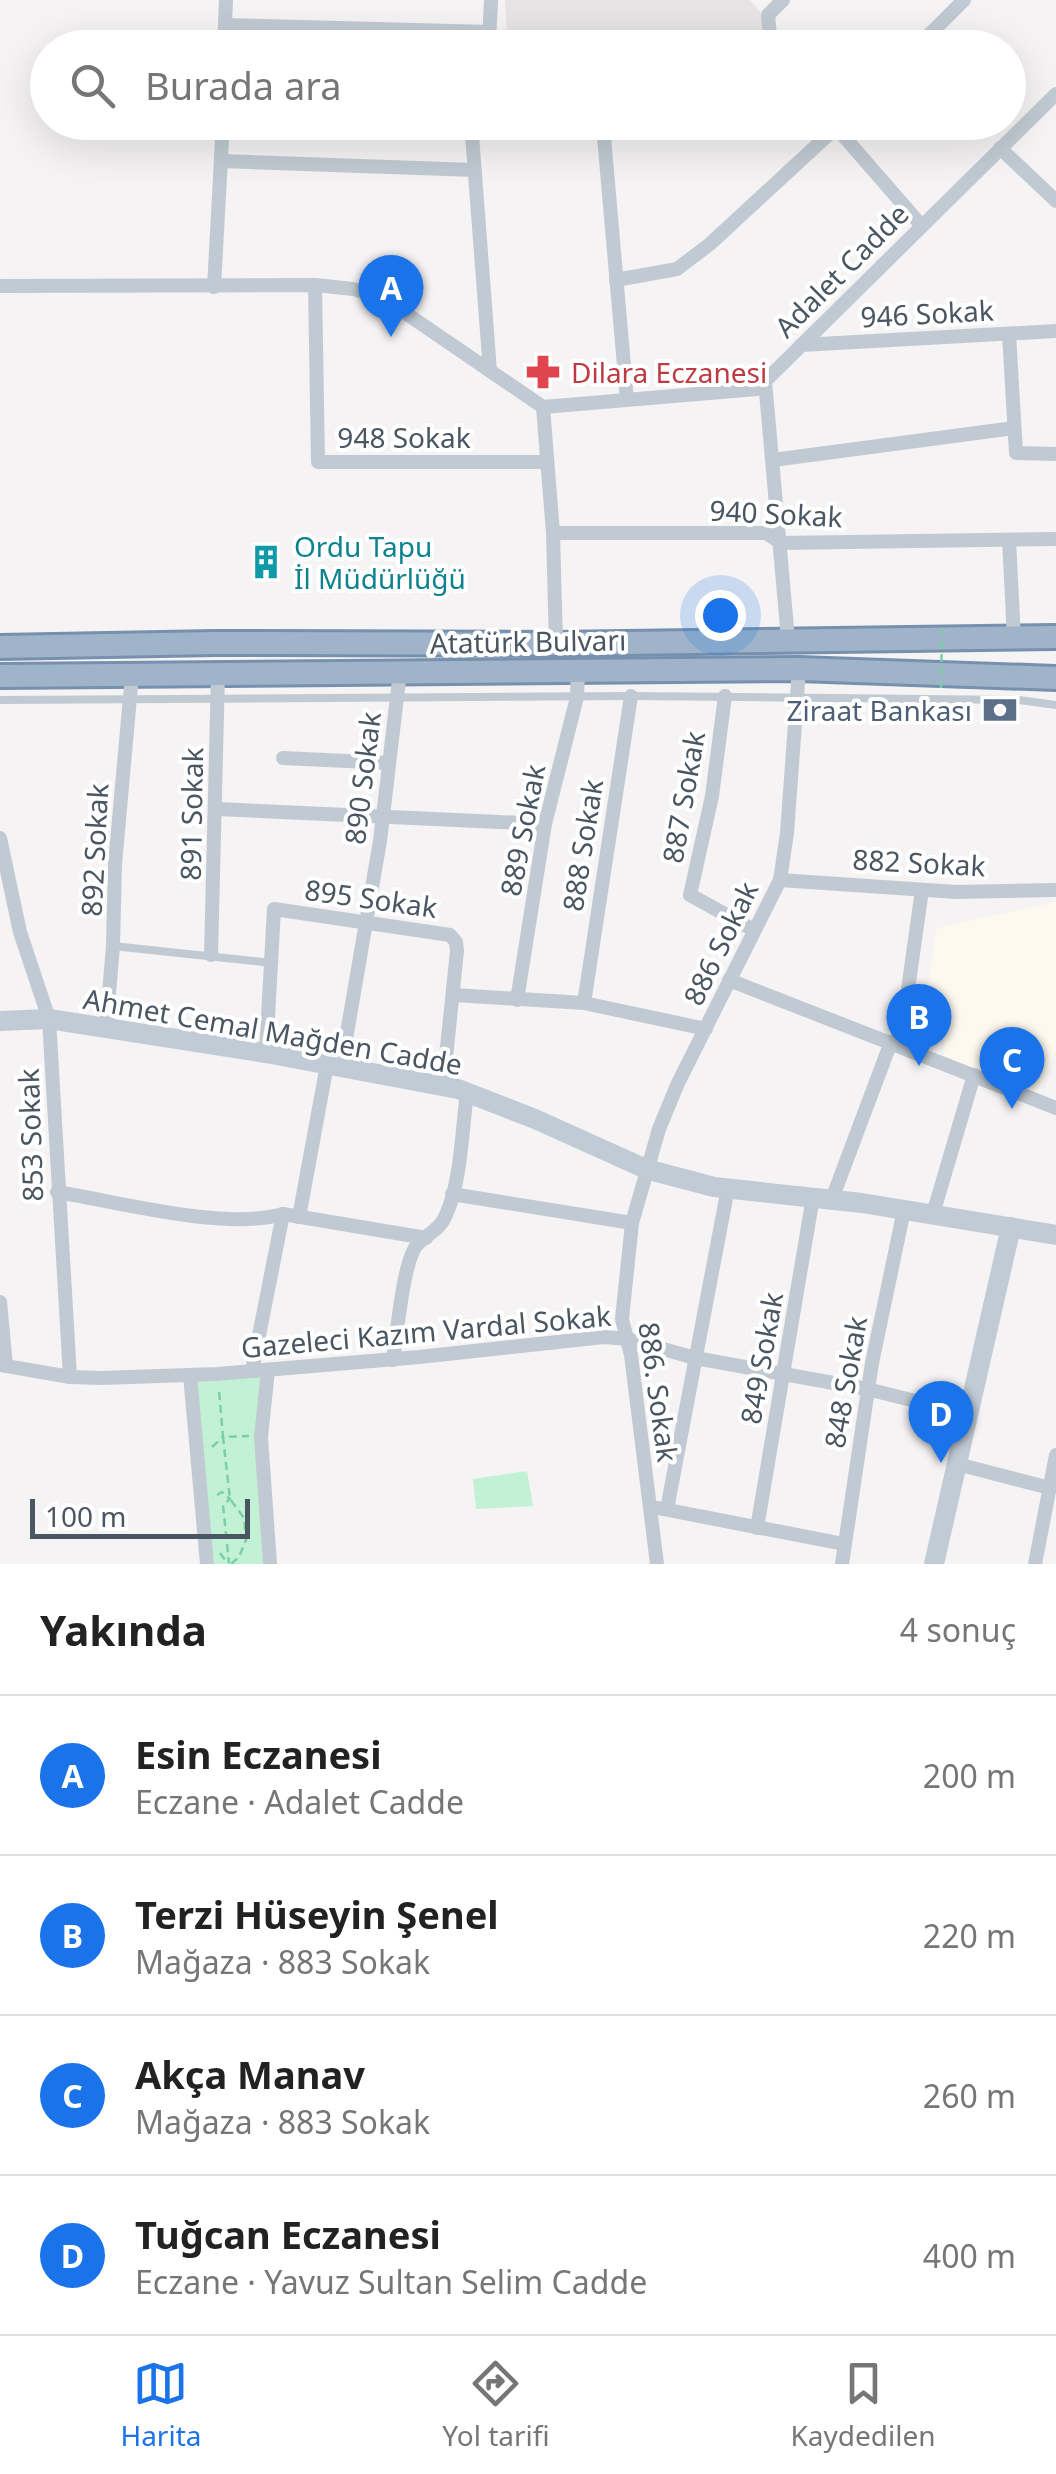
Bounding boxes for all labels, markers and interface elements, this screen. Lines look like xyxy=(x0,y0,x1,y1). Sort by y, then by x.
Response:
search box xyxy=(30,30,1026,140)
icon: search xyxy=(65,58,120,113)
text: Burada ara xyxy=(145,59,342,111)
street label: Adalet Cadde xyxy=(766,195,916,345)
pin: A xyxy=(358,255,424,337)
street label: 946 Sokak xyxy=(859,291,995,335)
pharmacy icon: Dilara Eczanesi xyxy=(524,353,562,391)
place label: Dilara Eczanesi xyxy=(571,353,767,391)
street label: 948 Sokak xyxy=(337,418,471,456)
street label: 940 Sokak xyxy=(708,491,844,535)
place label: Ordu Tapu İl Müdürlüğü xyxy=(294,527,466,597)
building icon: Ordu Tapu İl Müdürlüğü xyxy=(247,543,285,581)
your location xyxy=(695,590,746,641)
street label: Atatürk Bulvarı xyxy=(429,620,627,662)
place label: Ziraat Bankası xyxy=(786,691,972,729)
bank icon: Ziraat Bankası xyxy=(981,691,1019,729)
street label: 890 Sokak xyxy=(335,710,389,846)
street label: 887 Sokak xyxy=(653,728,713,866)
street label: 891 Sokak xyxy=(171,747,211,881)
street label: 889 Sokak xyxy=(491,761,553,899)
street label: 888 Sokak xyxy=(553,776,611,914)
street label: 892 Sokak xyxy=(72,782,116,918)
street label: 882 Sokak xyxy=(851,840,987,884)
street label: 895 Sokak xyxy=(302,870,440,926)
street label: 886 Sokak xyxy=(674,875,766,1011)
street label: Ahmet Cemal Mağden Cadde xyxy=(81,979,465,1083)
pin: B xyxy=(886,984,952,1066)
pin: C xyxy=(980,1026,1044,1109)
street label: 853 Sokak xyxy=(9,1068,51,1202)
street label: 849 Sokak xyxy=(731,1289,791,1427)
street label: Gazeleci Kazım Vardal Sokak xyxy=(239,1296,613,1366)
street label: 848 Sokak xyxy=(815,1313,875,1451)
street label: 886. Sokak xyxy=(630,1320,688,1464)
pin: D xyxy=(908,1380,974,1463)
scale bar xyxy=(30,1494,250,1538)
text: 100 m xyxy=(45,1497,127,1535)
text: Yakında xyxy=(40,1601,207,1658)
text: 4 sonuç xyxy=(900,1608,1016,1651)
text: Esin Eczanesi xyxy=(135,1728,382,1780)
text: A xyxy=(61,1754,84,1797)
text: 200 m xyxy=(923,1754,1016,1797)
text: Eczane · Adalet Cadde xyxy=(135,1780,464,1823)
text: Terzi Hüseyin Şenel xyxy=(135,1888,499,1940)
text: B xyxy=(62,1914,83,1957)
text: 220 m xyxy=(923,1914,1016,1957)
text: Mağaza · 883 Sokak xyxy=(135,1940,430,1983)
text: Akça Manav xyxy=(135,2048,365,2100)
text: C xyxy=(62,2074,83,2117)
text: 260 m xyxy=(923,2074,1016,2117)
text: Mağaza · 883 Sokak xyxy=(135,2100,430,2143)
text: Tuğcan Eczanesi xyxy=(135,2208,441,2260)
text: D xyxy=(61,2234,84,2277)
text: 400 m xyxy=(923,2234,1016,2277)
text: Eczane · Yavuz Sultan Selim Cadde xyxy=(135,2260,647,2303)
tab: Harita xyxy=(120,2356,201,2454)
tab: Yol tarifi xyxy=(442,2356,550,2454)
tab: Kaydedilen xyxy=(790,2356,936,2454)

